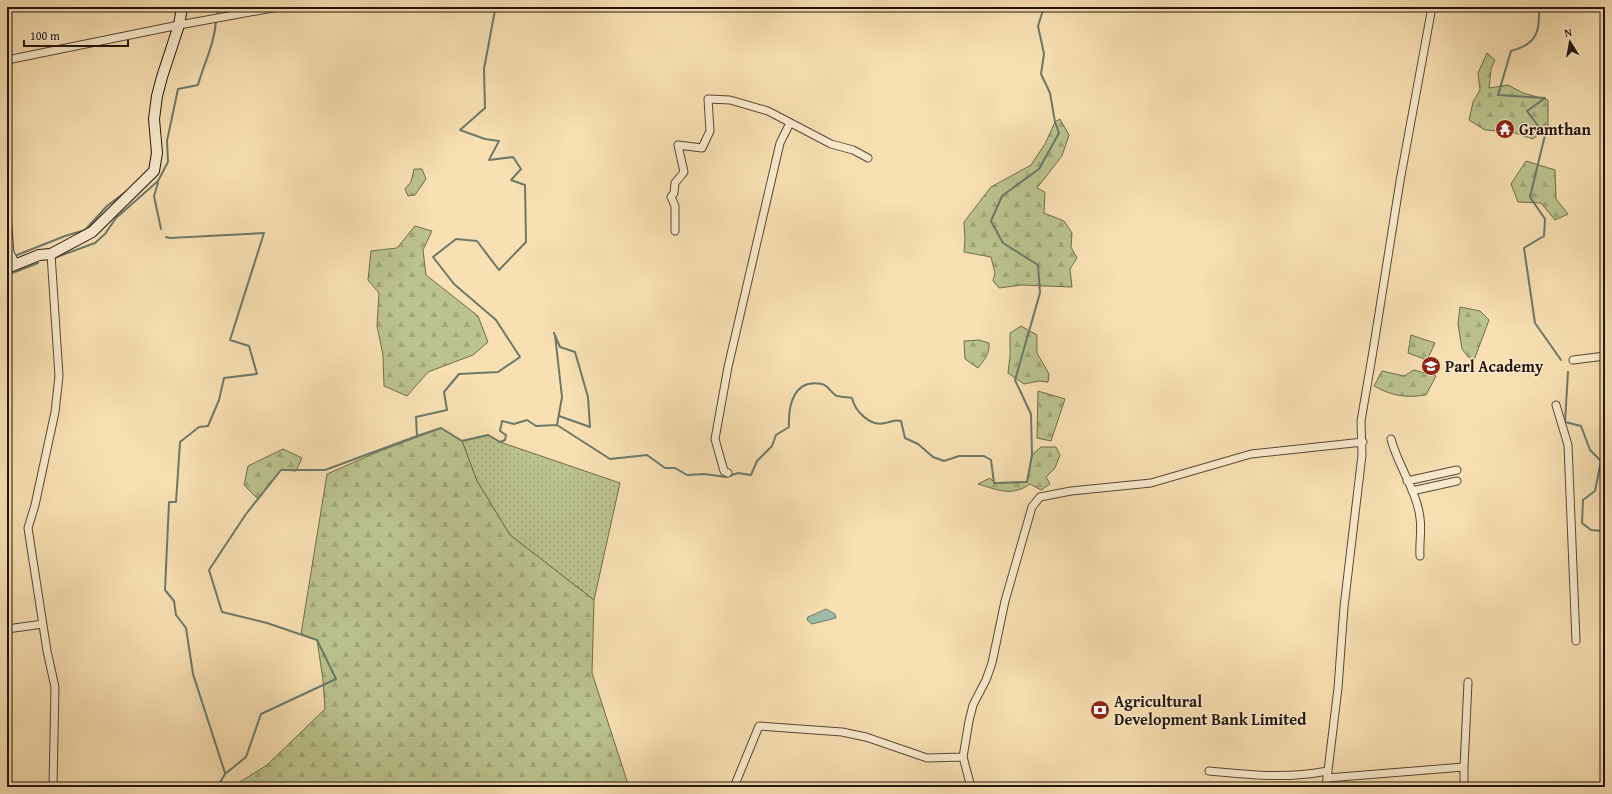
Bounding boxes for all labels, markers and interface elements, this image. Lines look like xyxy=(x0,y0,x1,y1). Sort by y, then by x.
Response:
scale bar xyxy=(24,22,128,48)
north arrow xyxy=(1550,22,1590,62)
text: N xyxy=(1563,24,1574,41)
text: 100 m xyxy=(30,27,60,44)
place label: Gramthan xyxy=(1519,117,1592,141)
temple icon: Gramthan xyxy=(1494,118,1516,140)
place label: Parl Academy xyxy=(1445,354,1544,378)
school or university icon: Parl Academy xyxy=(1420,355,1442,377)
place label: Agricultural Development Bank Limited xyxy=(1114,689,1307,731)
bank icon: Agricultural Development Bank Limited xyxy=(1089,699,1111,721)

